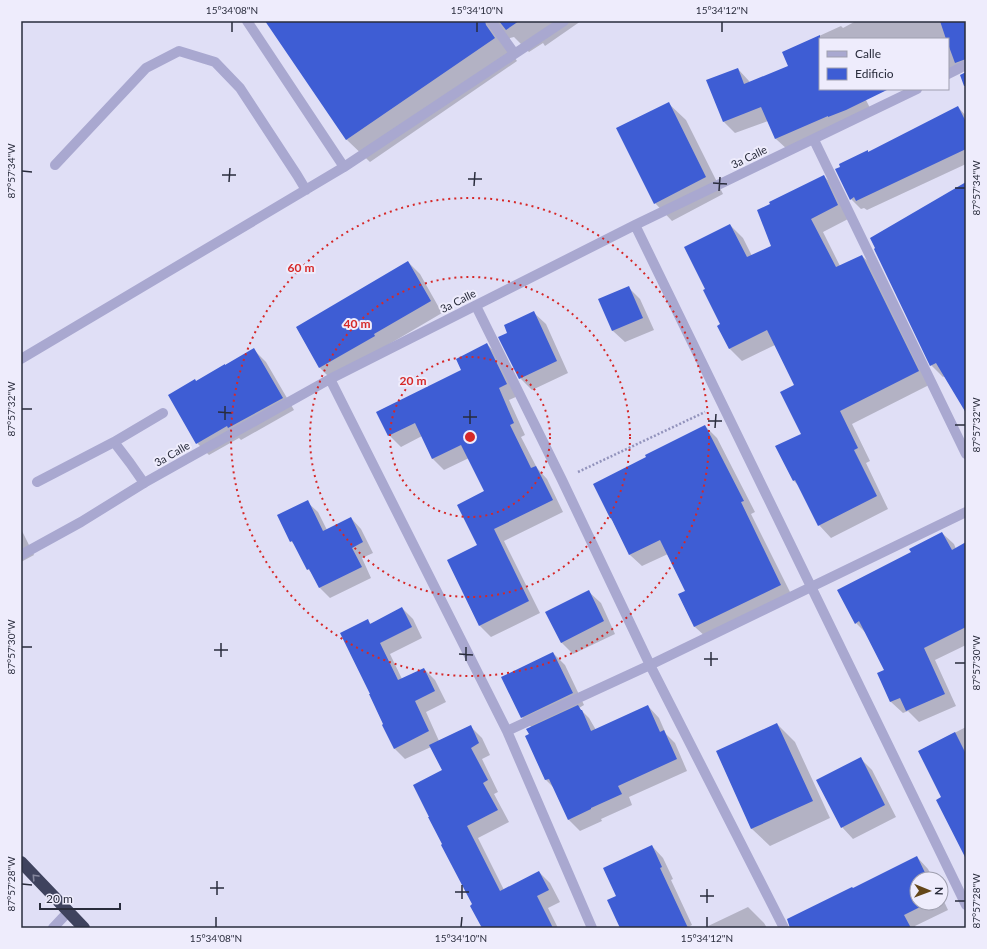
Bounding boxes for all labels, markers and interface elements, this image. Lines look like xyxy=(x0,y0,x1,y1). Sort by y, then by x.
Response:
text: 15°34'08"N xyxy=(206,4,258,16)
text: 15°34'10"N xyxy=(451,4,503,16)
text: 15°34'12"N xyxy=(696,4,748,16)
legend xyxy=(819,38,949,90)
text: Calle xyxy=(855,46,881,61)
text: Edificio xyxy=(855,66,894,81)
street label: 3a Calle xyxy=(729,142,769,171)
text: 87°57'34"W xyxy=(5,143,17,199)
text: 87°57'34"W xyxy=(970,160,982,216)
text: 60 m xyxy=(288,260,314,275)
street label: 3a Calle xyxy=(438,286,478,315)
text: 40 m xyxy=(344,316,370,331)
text: 20 m xyxy=(400,373,426,388)
text: 87°57'32"W xyxy=(5,381,17,437)
text: 87°57'32"W xyxy=(970,397,982,453)
centre of rings xyxy=(463,430,477,444)
street label: 3a Calle xyxy=(152,438,192,469)
text: 87°57'30"W xyxy=(5,619,17,675)
text: 87°57'30"W xyxy=(970,635,982,691)
text: 87°57'28"W xyxy=(5,856,17,912)
north arrow xyxy=(909,871,949,911)
text: 87°57'28"W xyxy=(970,873,982,929)
one-way arrow xyxy=(32,874,40,882)
scale bar xyxy=(40,885,120,911)
text: N xyxy=(933,887,946,896)
text: 20 m xyxy=(46,891,73,906)
text: 15°34'08"N xyxy=(190,932,242,944)
text: 15°34'10"N xyxy=(435,932,487,944)
text: 15°34'12"N xyxy=(681,932,733,944)

